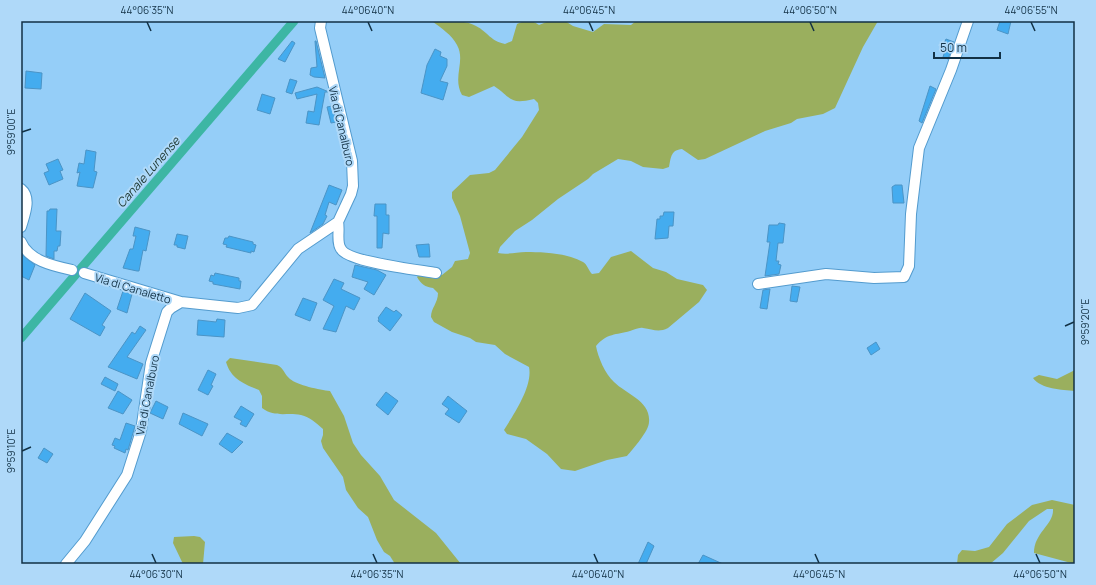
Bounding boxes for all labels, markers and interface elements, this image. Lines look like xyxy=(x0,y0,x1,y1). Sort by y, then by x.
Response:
text: 44°06'35"N xyxy=(121,3,174,17)
text: 44°06'40"N xyxy=(342,3,394,17)
text: 44°06'45"N xyxy=(563,3,615,17)
text: 44°06'50"N xyxy=(783,3,837,17)
text: 44°06'55"N xyxy=(1004,3,1058,17)
scale bar xyxy=(934,34,1000,60)
text: 50 m xyxy=(940,39,967,56)
street label: Via di Canalburo xyxy=(326,85,359,168)
text: 9°59'00"E xyxy=(4,108,18,155)
water label: Canale Lunense xyxy=(112,132,184,211)
street label: Via di Canaletto xyxy=(93,269,173,307)
text: 9°59'20"E xyxy=(1078,299,1092,345)
street label: Via di Canalburo xyxy=(132,353,162,436)
text: 9°59'10"E xyxy=(4,428,18,473)
text: 44°06'30"N xyxy=(129,567,183,581)
text: 44°06'35"N xyxy=(351,567,404,581)
text: 44°06'40"N xyxy=(572,567,624,581)
text: 44°06'45"N xyxy=(793,567,845,581)
text: 44°06'50"N xyxy=(1013,567,1067,581)

